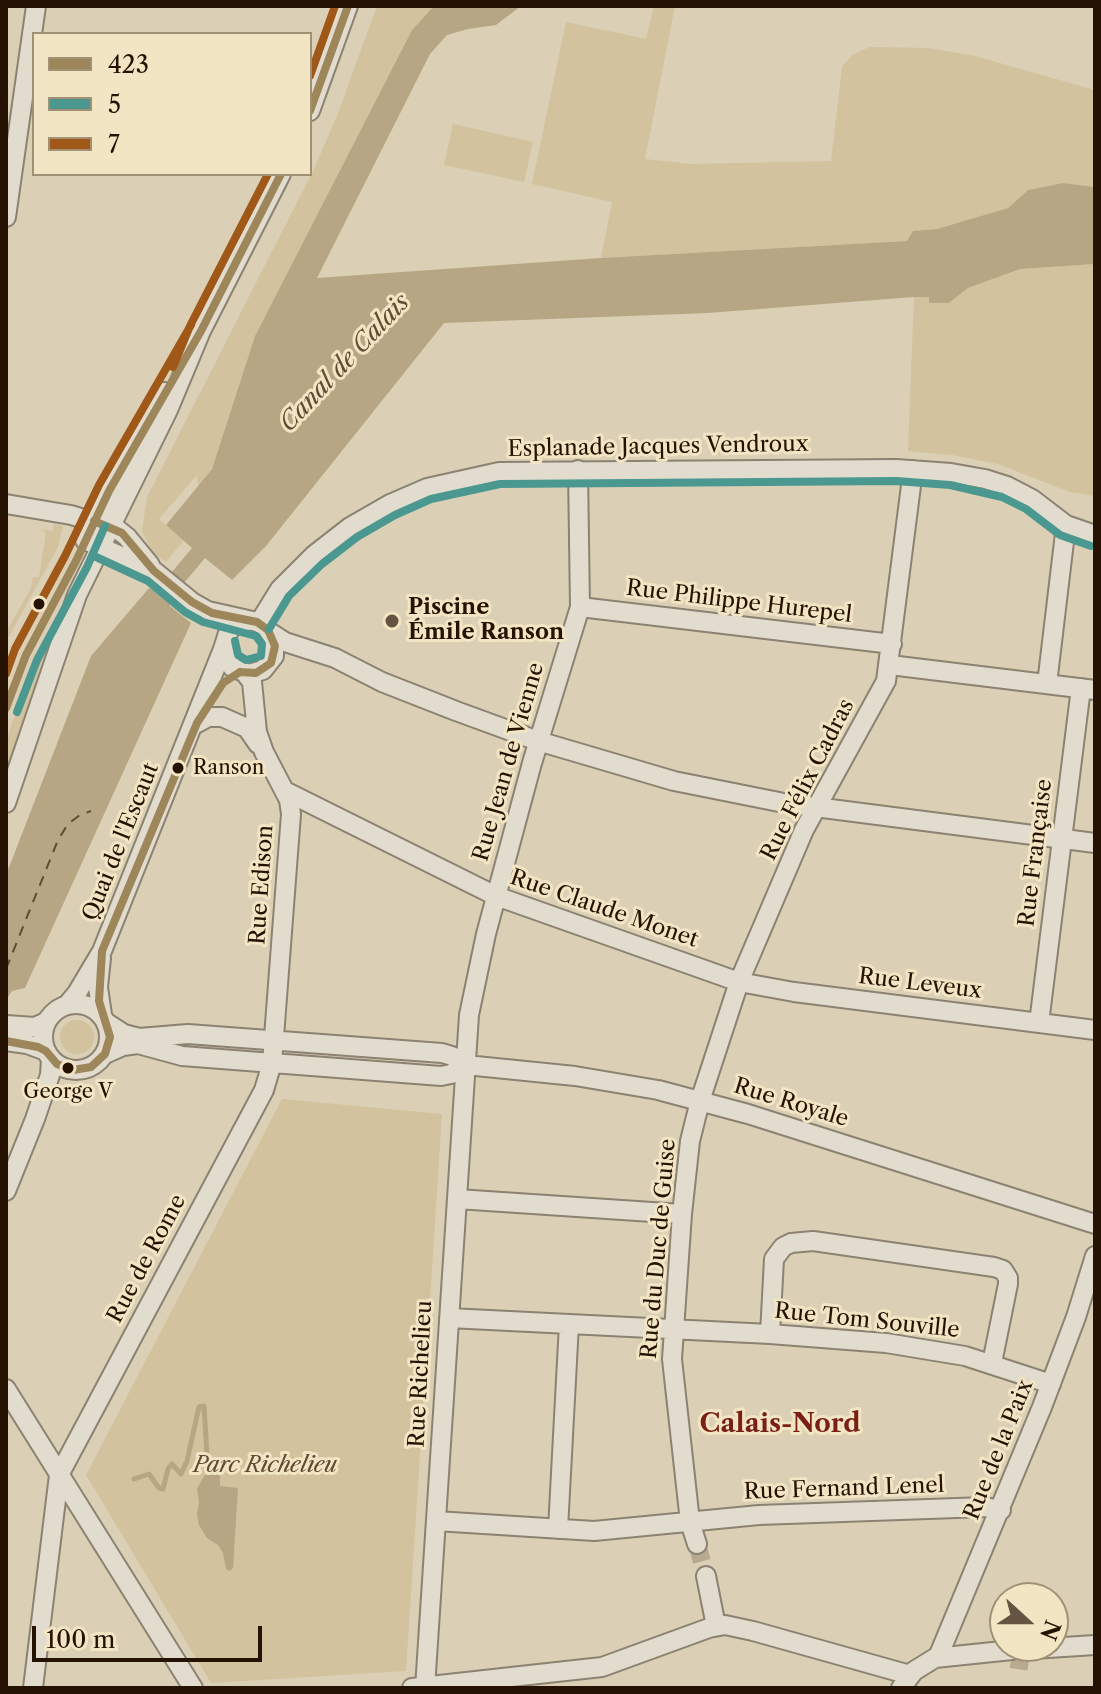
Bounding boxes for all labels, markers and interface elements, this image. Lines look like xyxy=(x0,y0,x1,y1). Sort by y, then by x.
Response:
legend xyxy=(32,32,312,176)
text: 423 xyxy=(108,50,149,79)
text: 5 xyxy=(108,90,121,119)
text: 7 xyxy=(108,130,120,159)
water label: Canal de Calais xyxy=(274,288,416,438)
street label: Esplanade Jacques Vendroux xyxy=(507,431,809,463)
street label: Rue Philippe Hurepel xyxy=(625,575,853,629)
place label: Piscine Émile Ranson xyxy=(408,595,564,646)
unlabelled marker xyxy=(31,596,47,612)
marker: Piscine Émile Ranson xyxy=(383,612,401,630)
street label: Rue Jean de Vienne xyxy=(468,660,550,864)
street label: Rue Félix Cadras xyxy=(756,695,860,865)
place label: Ranson xyxy=(193,756,264,780)
street label: Quai de l'Escaut xyxy=(77,759,165,925)
marker: Ranson xyxy=(170,760,186,776)
street label: Rue Française xyxy=(1014,778,1058,928)
street label: Rue Edison xyxy=(245,824,279,946)
street label: Rue Claude Monet xyxy=(507,864,701,954)
street label: Rue Leveux xyxy=(857,963,983,1005)
marker: George V xyxy=(60,1060,76,1076)
street label: Rue Royale xyxy=(730,1073,852,1133)
place label: George V xyxy=(23,1080,113,1104)
street label: Rue du Duc de Guise xyxy=(636,1138,682,1360)
street label: Rue de Rome xyxy=(102,1190,192,1328)
street label: Rue Tom Souville xyxy=(773,1298,961,1344)
street label: Rue Richelieu xyxy=(404,1300,438,1448)
street label: Rue de la Paix xyxy=(959,1376,1039,1524)
district label: Calais-Nord xyxy=(700,1408,860,1440)
park label: Parc Richelieu xyxy=(193,1453,337,1479)
street label: Rue Fernand Lenel xyxy=(743,1472,945,1506)
north arrow xyxy=(989,1582,1069,1662)
scale bar xyxy=(36,1610,266,1660)
text: N xyxy=(1034,1616,1066,1644)
text: 100 m xyxy=(46,1625,115,1654)

